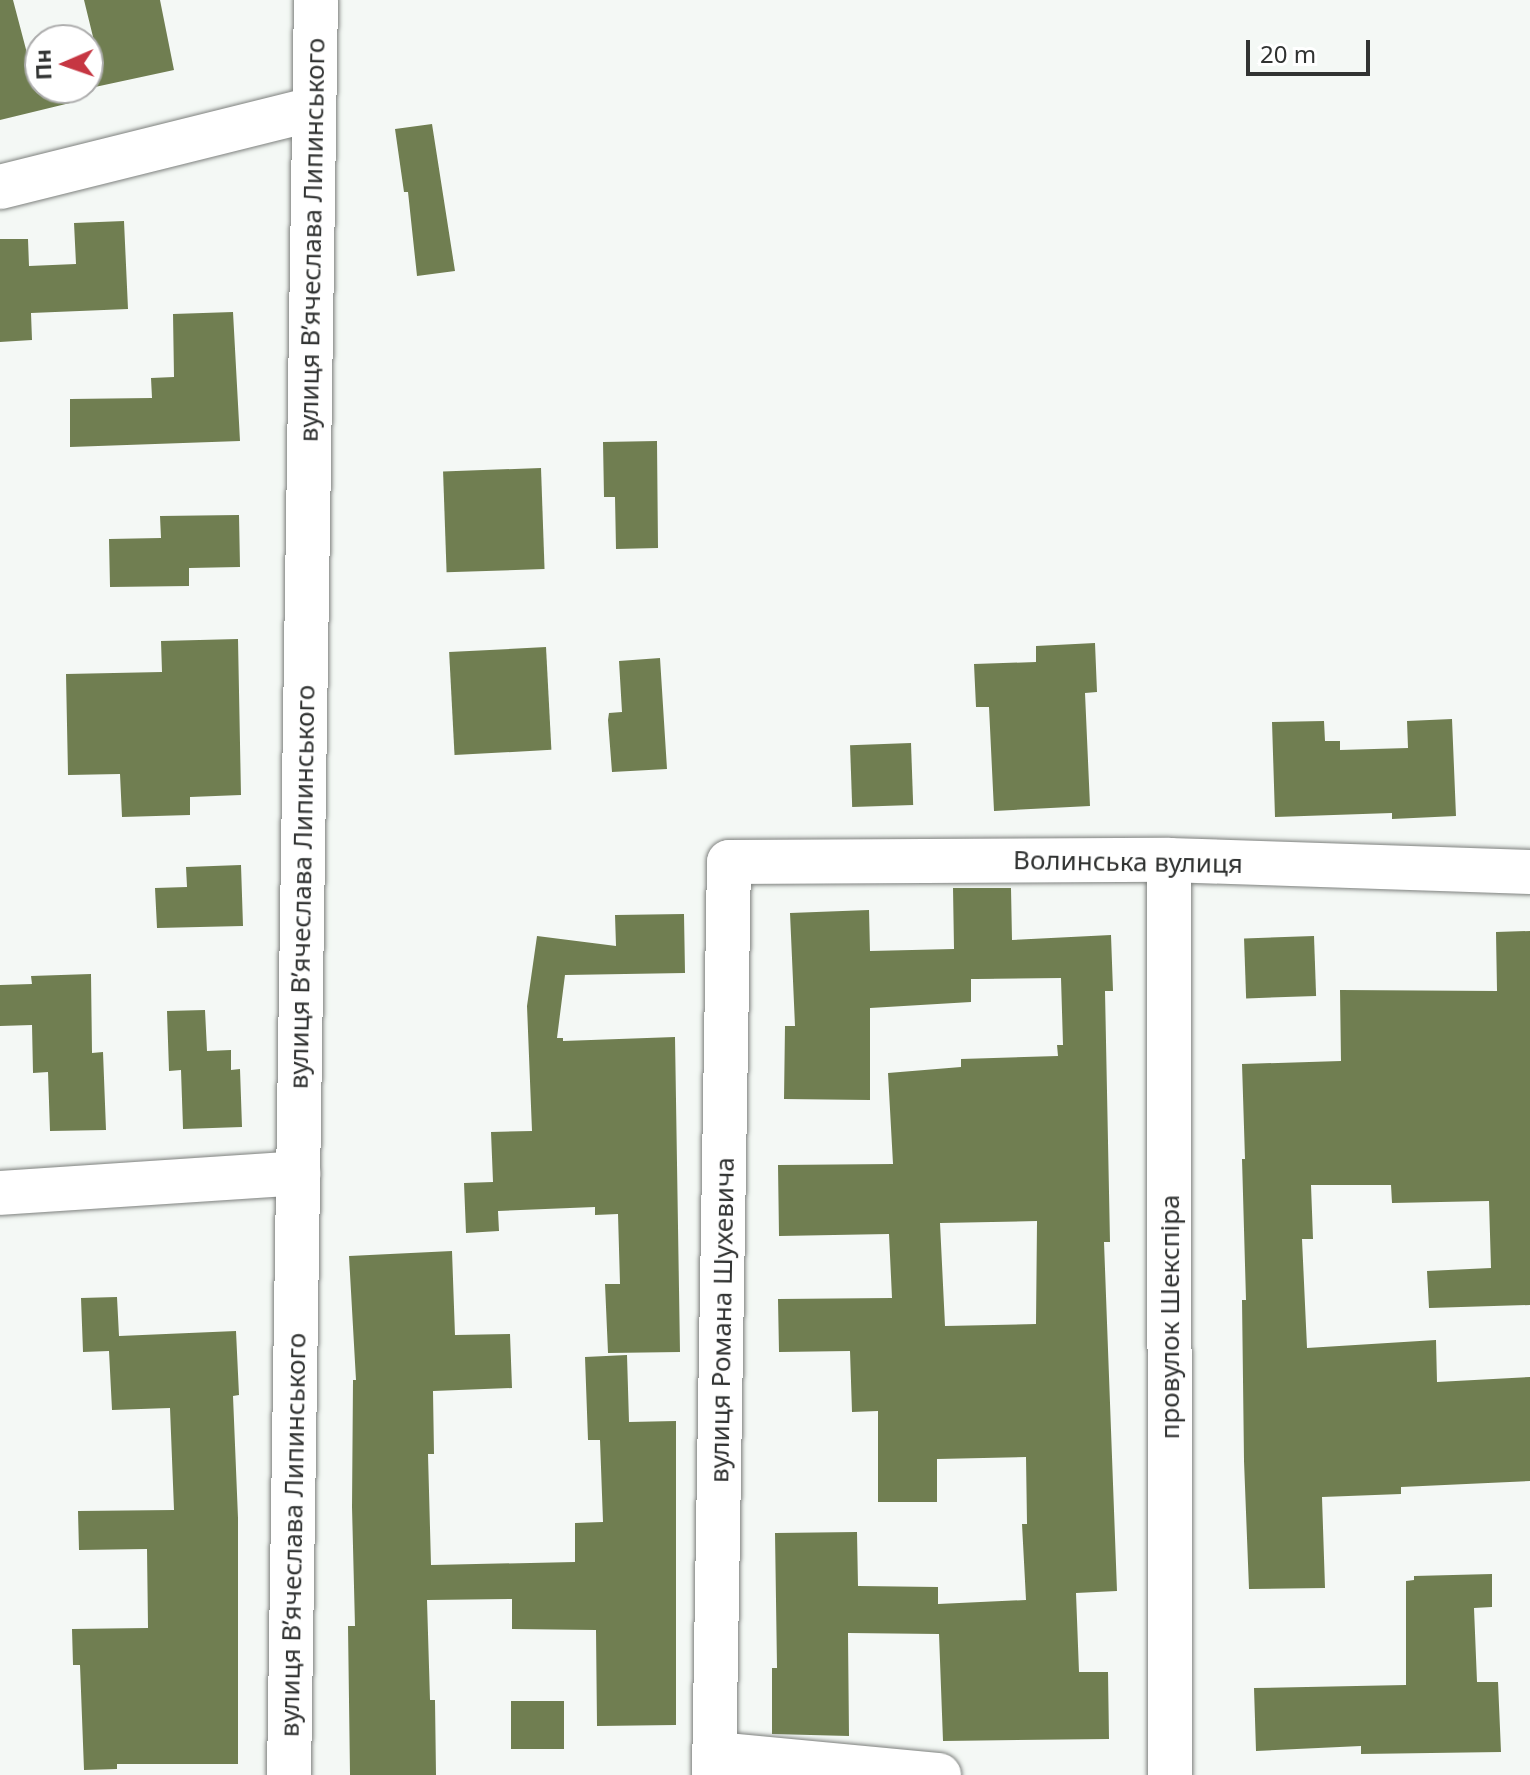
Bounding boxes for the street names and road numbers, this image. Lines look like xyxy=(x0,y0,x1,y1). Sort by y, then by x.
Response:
street label: вулиця Вʼячеслава Липинського xyxy=(293,38,331,442)
street label: вулиця Вʼячеслава Липинського xyxy=(283,685,321,1089)
street label: Волинська вулиця xyxy=(1013,844,1243,880)
street label: вулиця Романа Шухевича xyxy=(704,1157,740,1483)
street label: провулок Шекспіра xyxy=(1154,1195,1186,1439)
street label: вулиця Вʼячеслава Липинського xyxy=(274,1333,312,1737)

